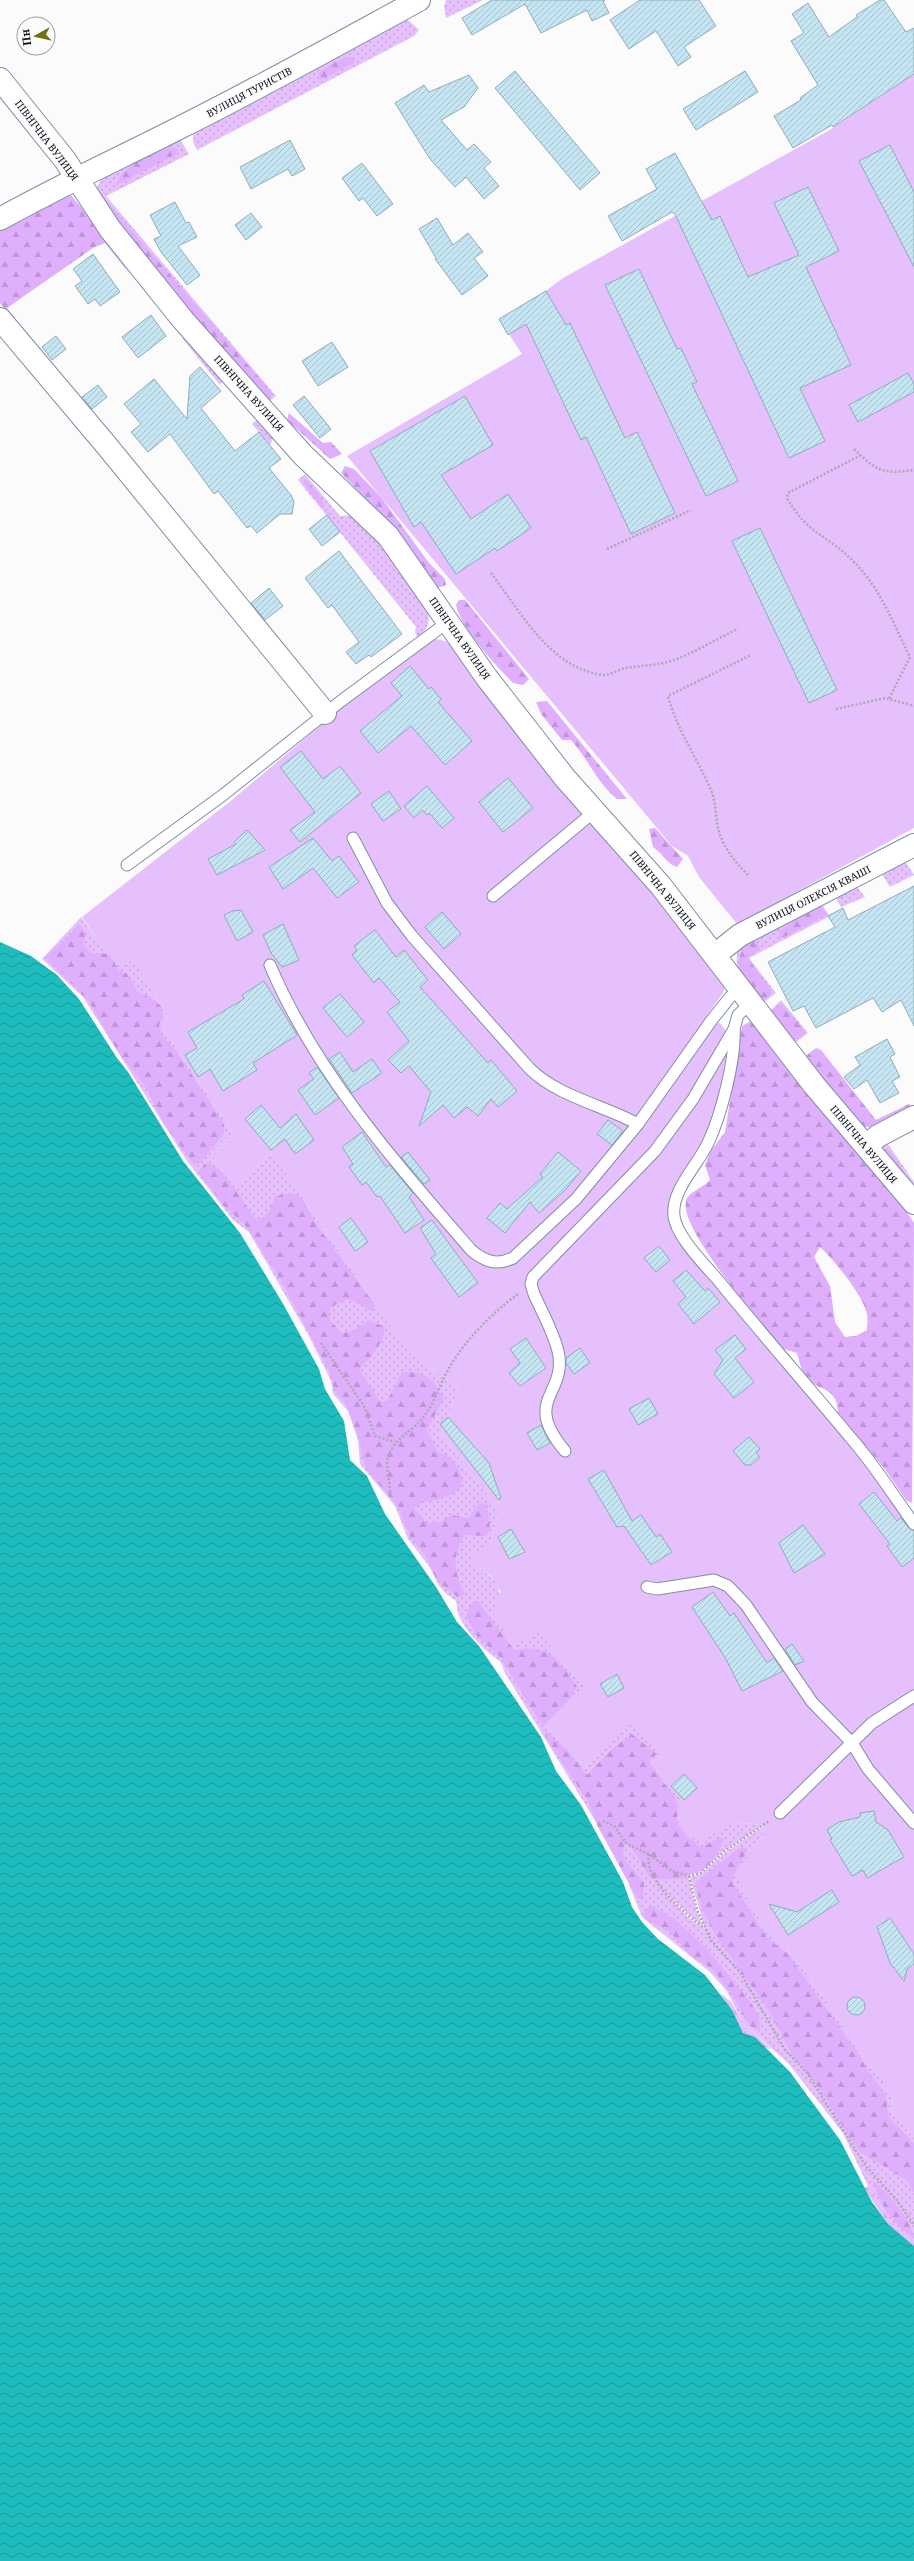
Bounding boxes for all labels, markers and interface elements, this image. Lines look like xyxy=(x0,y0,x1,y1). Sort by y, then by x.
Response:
north arrow xyxy=(16,16,56,56)
text: Пн xyxy=(17,28,34,47)
street label: ВУЛИЦЯ ТУРИСТІВ xyxy=(204,64,294,120)
street label: ПІВНІЧНА ВУЛИЦЯ xyxy=(12,97,82,184)
street label: ПІВНІЧНА ВУЛИЦЯ xyxy=(211,352,287,434)
street label: ПІВНІЧНА ВУЛИЦЯ xyxy=(426,594,494,682)
street label: ПІВНІЧНА ВУЛИЦЯ xyxy=(627,848,700,933)
street label: ВУЛИЦЯ ОЛЕКСІЯ КВАШІ xyxy=(753,862,873,932)
street label: ПІВНІЧНА ВУЛИЦЯ xyxy=(827,1102,901,1186)

